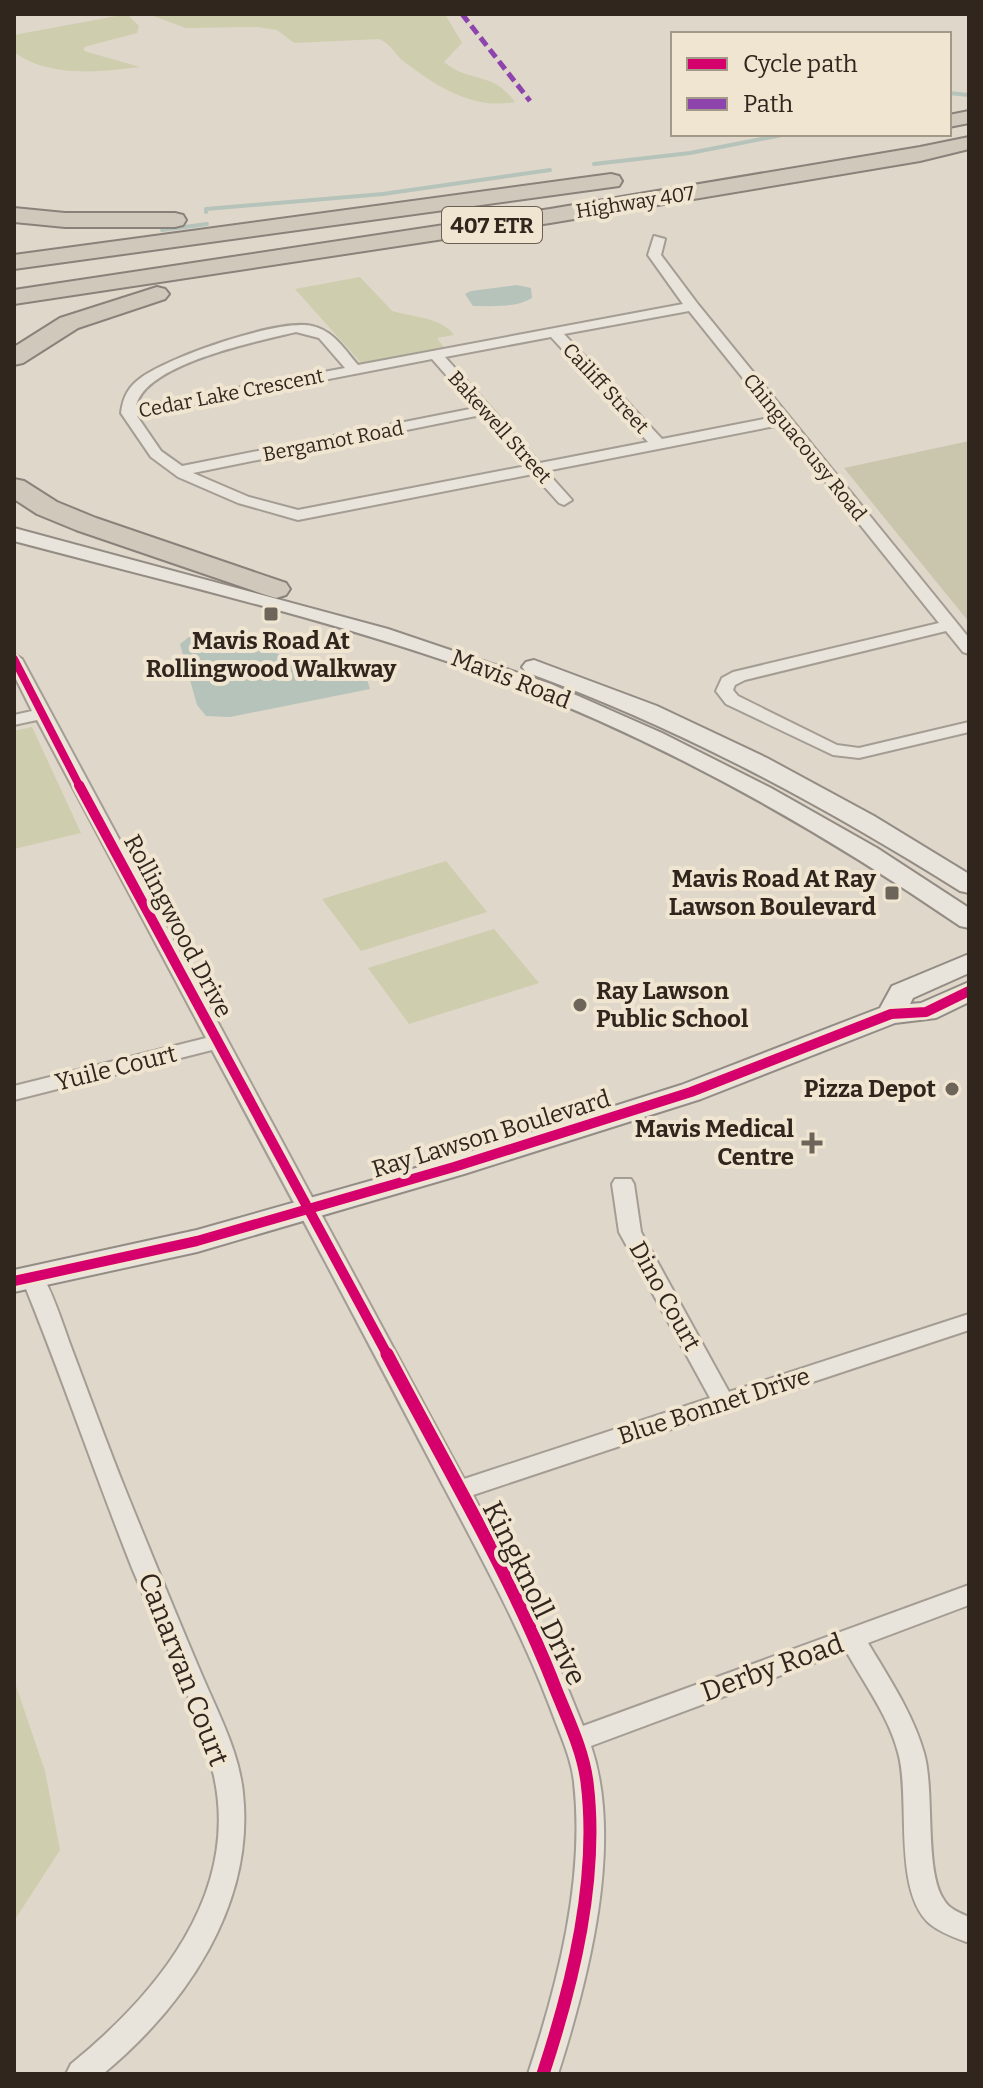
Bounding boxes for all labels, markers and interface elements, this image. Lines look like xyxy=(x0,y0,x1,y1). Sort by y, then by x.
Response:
legend xyxy=(671,32,951,136)
text: Cycle path xyxy=(743,50,858,78)
text: Path xyxy=(743,90,793,118)
street label: Highway 407 xyxy=(574,181,696,223)
road number: 407 ETR xyxy=(442,207,542,243)
street label: Cailiff Street xyxy=(558,338,654,438)
street label: Cedar Lake Crescent xyxy=(136,363,326,423)
street label: Bakewell Street xyxy=(443,366,557,488)
street label: Chinguacousy Road xyxy=(738,369,872,526)
street label: Bergamot Road xyxy=(261,416,405,466)
marker: Mavis Road At Rollingwood Walkway xyxy=(262,605,280,623)
place label: Mavis Road At Rollingwood Walkway xyxy=(146,627,397,683)
street label: Mavis Road xyxy=(447,643,575,715)
street label: Rollingwood Drive xyxy=(118,830,238,1022)
place label: Mavis Road At Ray Lawson Boulevard xyxy=(669,865,877,921)
marker: Mavis Road At Ray Lawson Boulevard xyxy=(883,884,901,902)
place label: Ray Lawson Public School xyxy=(596,977,749,1033)
marker: Ray Lawson Public School xyxy=(571,996,589,1014)
street label: Yuile Court xyxy=(53,1039,180,1097)
place label: Pizza Depot xyxy=(804,1075,937,1103)
marker: Pizza Depot xyxy=(943,1080,961,1098)
street label: Ray Lawson Boulevard xyxy=(368,1084,614,1184)
place label: Mavis Medical Centre xyxy=(635,1115,795,1171)
marker: Mavis Medical Centre xyxy=(801,1132,823,1154)
street label: Dino Court xyxy=(624,1236,707,1356)
street label: Blue Bonnet Drive xyxy=(615,1362,813,1450)
street label: Kingknoll Drive xyxy=(476,1496,593,1691)
street label: Canarvan Court xyxy=(131,1568,236,1771)
street label: Derby Road xyxy=(697,1626,848,1708)

